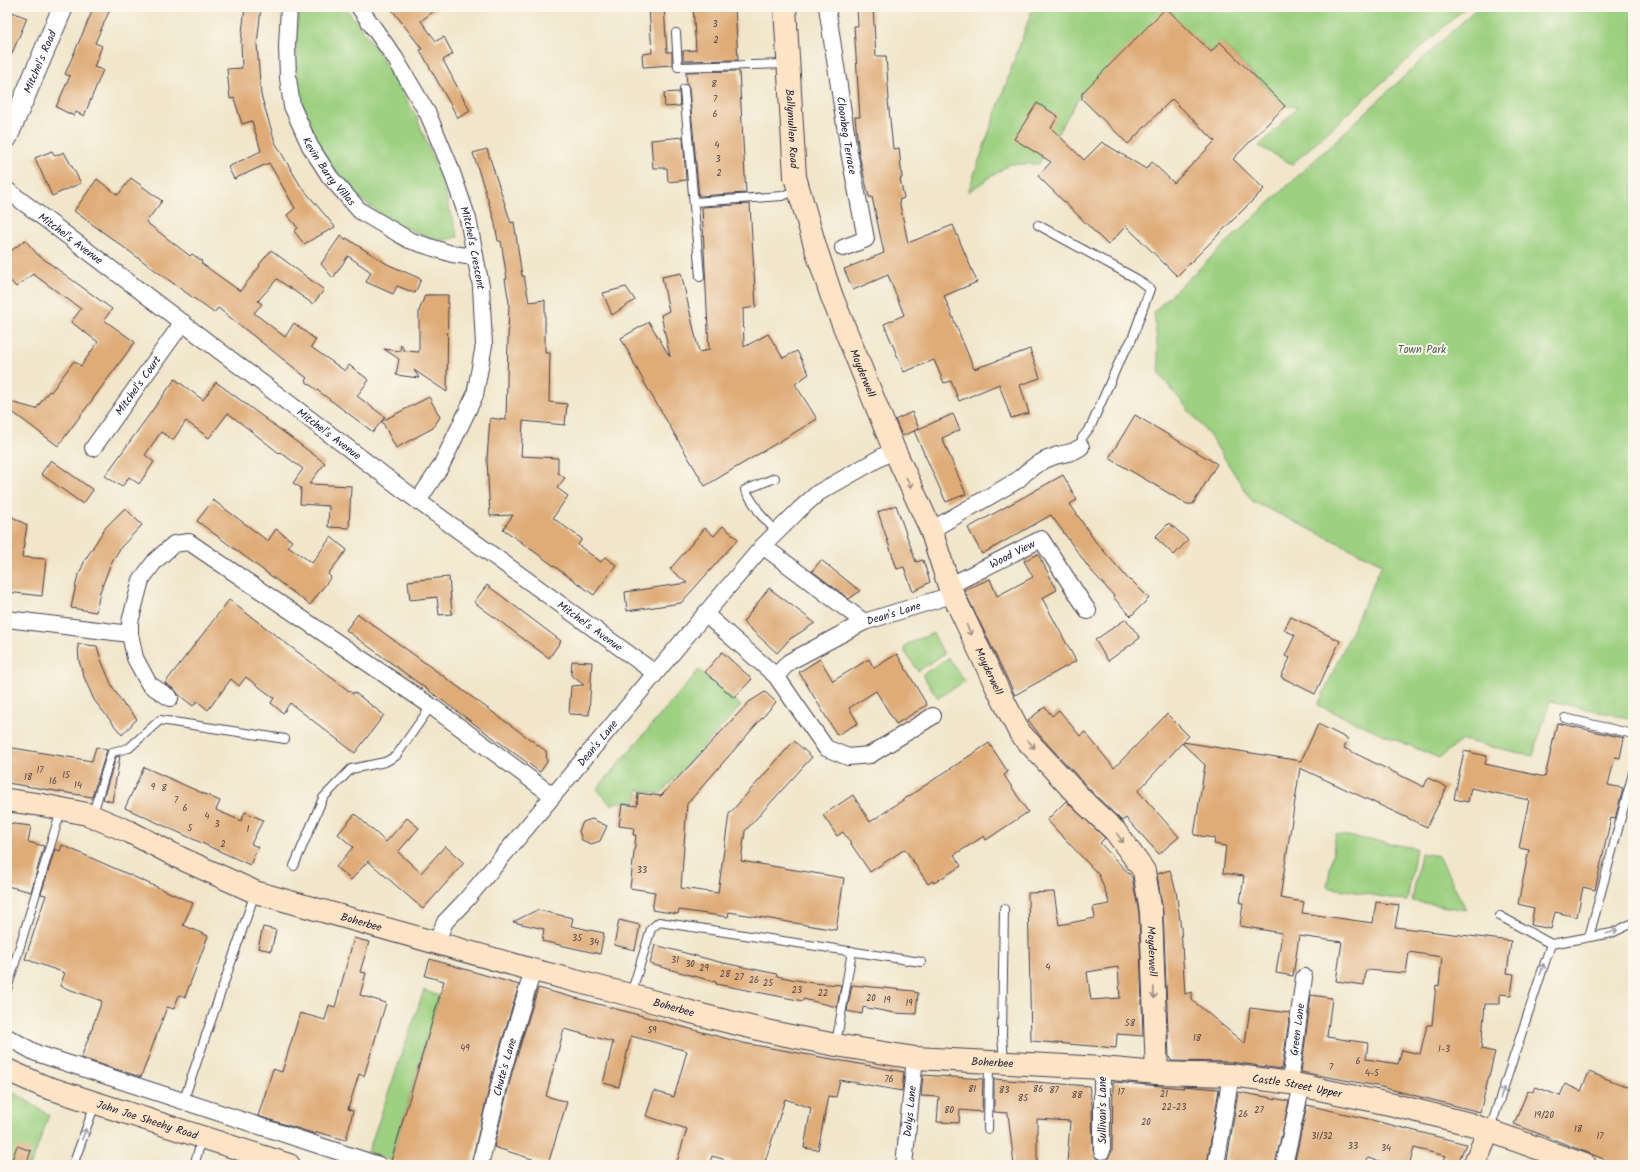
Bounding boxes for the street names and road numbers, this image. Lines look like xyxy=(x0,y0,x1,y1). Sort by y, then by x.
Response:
street label: Mitchel's Road xyxy=(19,27,62,96)
street label: Ballymullen Road xyxy=(780,89,803,170)
street label: Cloonbeg Terrace xyxy=(831,95,861,176)
street label: Kevin Barry Villas xyxy=(297,134,360,211)
street label: Mitchel's Crescent xyxy=(454,204,489,290)
street label: Mitchel's Avenue xyxy=(34,209,106,270)
street label: Moyderwell xyxy=(844,347,880,401)
street label: Mitchel's Court xyxy=(111,352,167,419)
street label: Mitchel's Avenue xyxy=(292,404,365,465)
street label: Wood View xyxy=(987,535,1039,574)
street label: Mitchel's Avenue xyxy=(553,597,626,657)
street label: Dean's Lane xyxy=(864,597,923,631)
street label: Moyderwell xyxy=(969,645,1007,699)
street label: Dean's Lane xyxy=(573,716,623,771)
street label: Boherbee xyxy=(338,908,384,937)
street label: Moyderwell xyxy=(1142,926,1161,977)
street label: Boherbee xyxy=(651,994,696,1023)
street label: Green Lane xyxy=(1286,1002,1310,1057)
street label: Chute's Lane xyxy=(489,1036,522,1098)
street label: Boherbee xyxy=(971,1053,1014,1073)
street label: Castle Street Upper xyxy=(1251,1070,1345,1104)
street label: Sullivan's Lane xyxy=(1094,1076,1112,1144)
street label: Dalys Lane xyxy=(899,1085,922,1138)
street label: John Joe Sheehy Road xyxy=(94,1096,200,1145)

